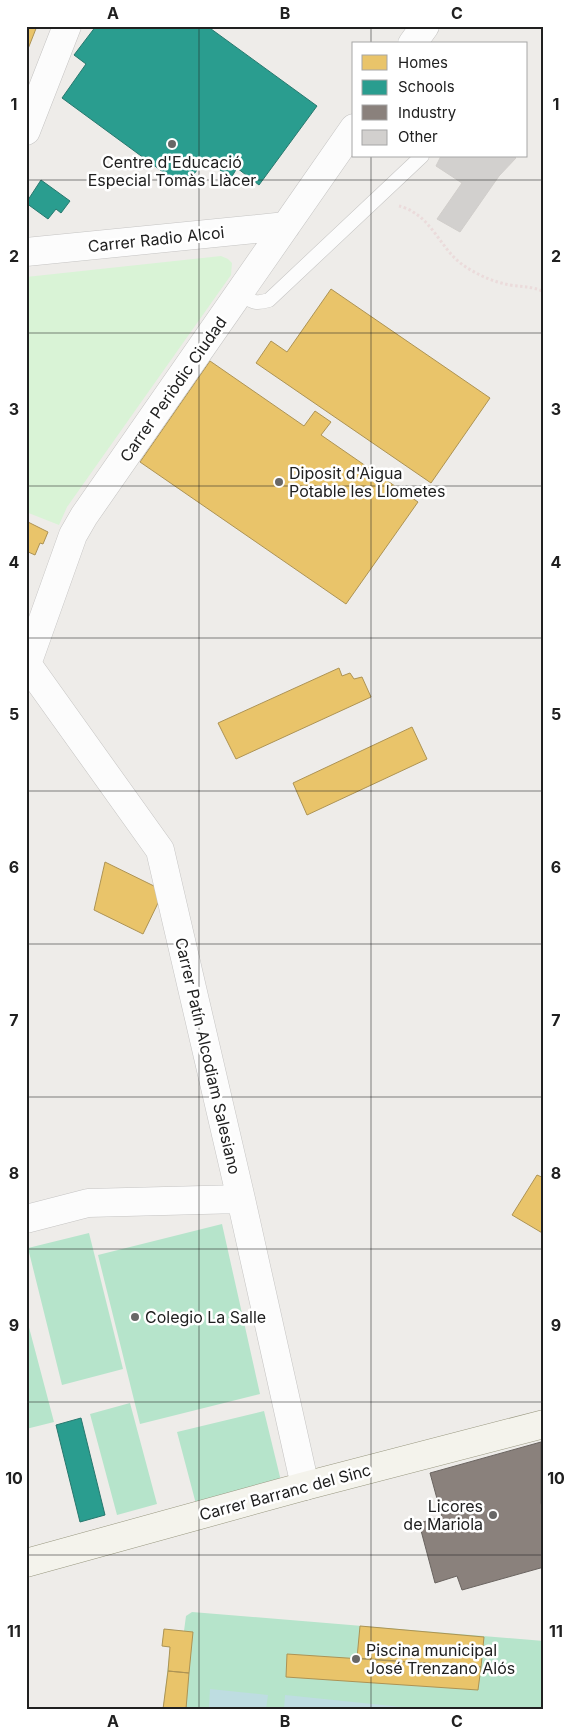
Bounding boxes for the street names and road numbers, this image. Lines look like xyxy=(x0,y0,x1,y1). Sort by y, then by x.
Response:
street label: Carrer Radio Alcoi xyxy=(87,222,225,256)
street label: Carrer Periòdic Ciudad xyxy=(115,313,231,465)
street label: Carrer Patín Alcodiam Salesiano xyxy=(171,936,245,1176)
street label: Carrer Barranc del Sinc xyxy=(197,1459,373,1525)

